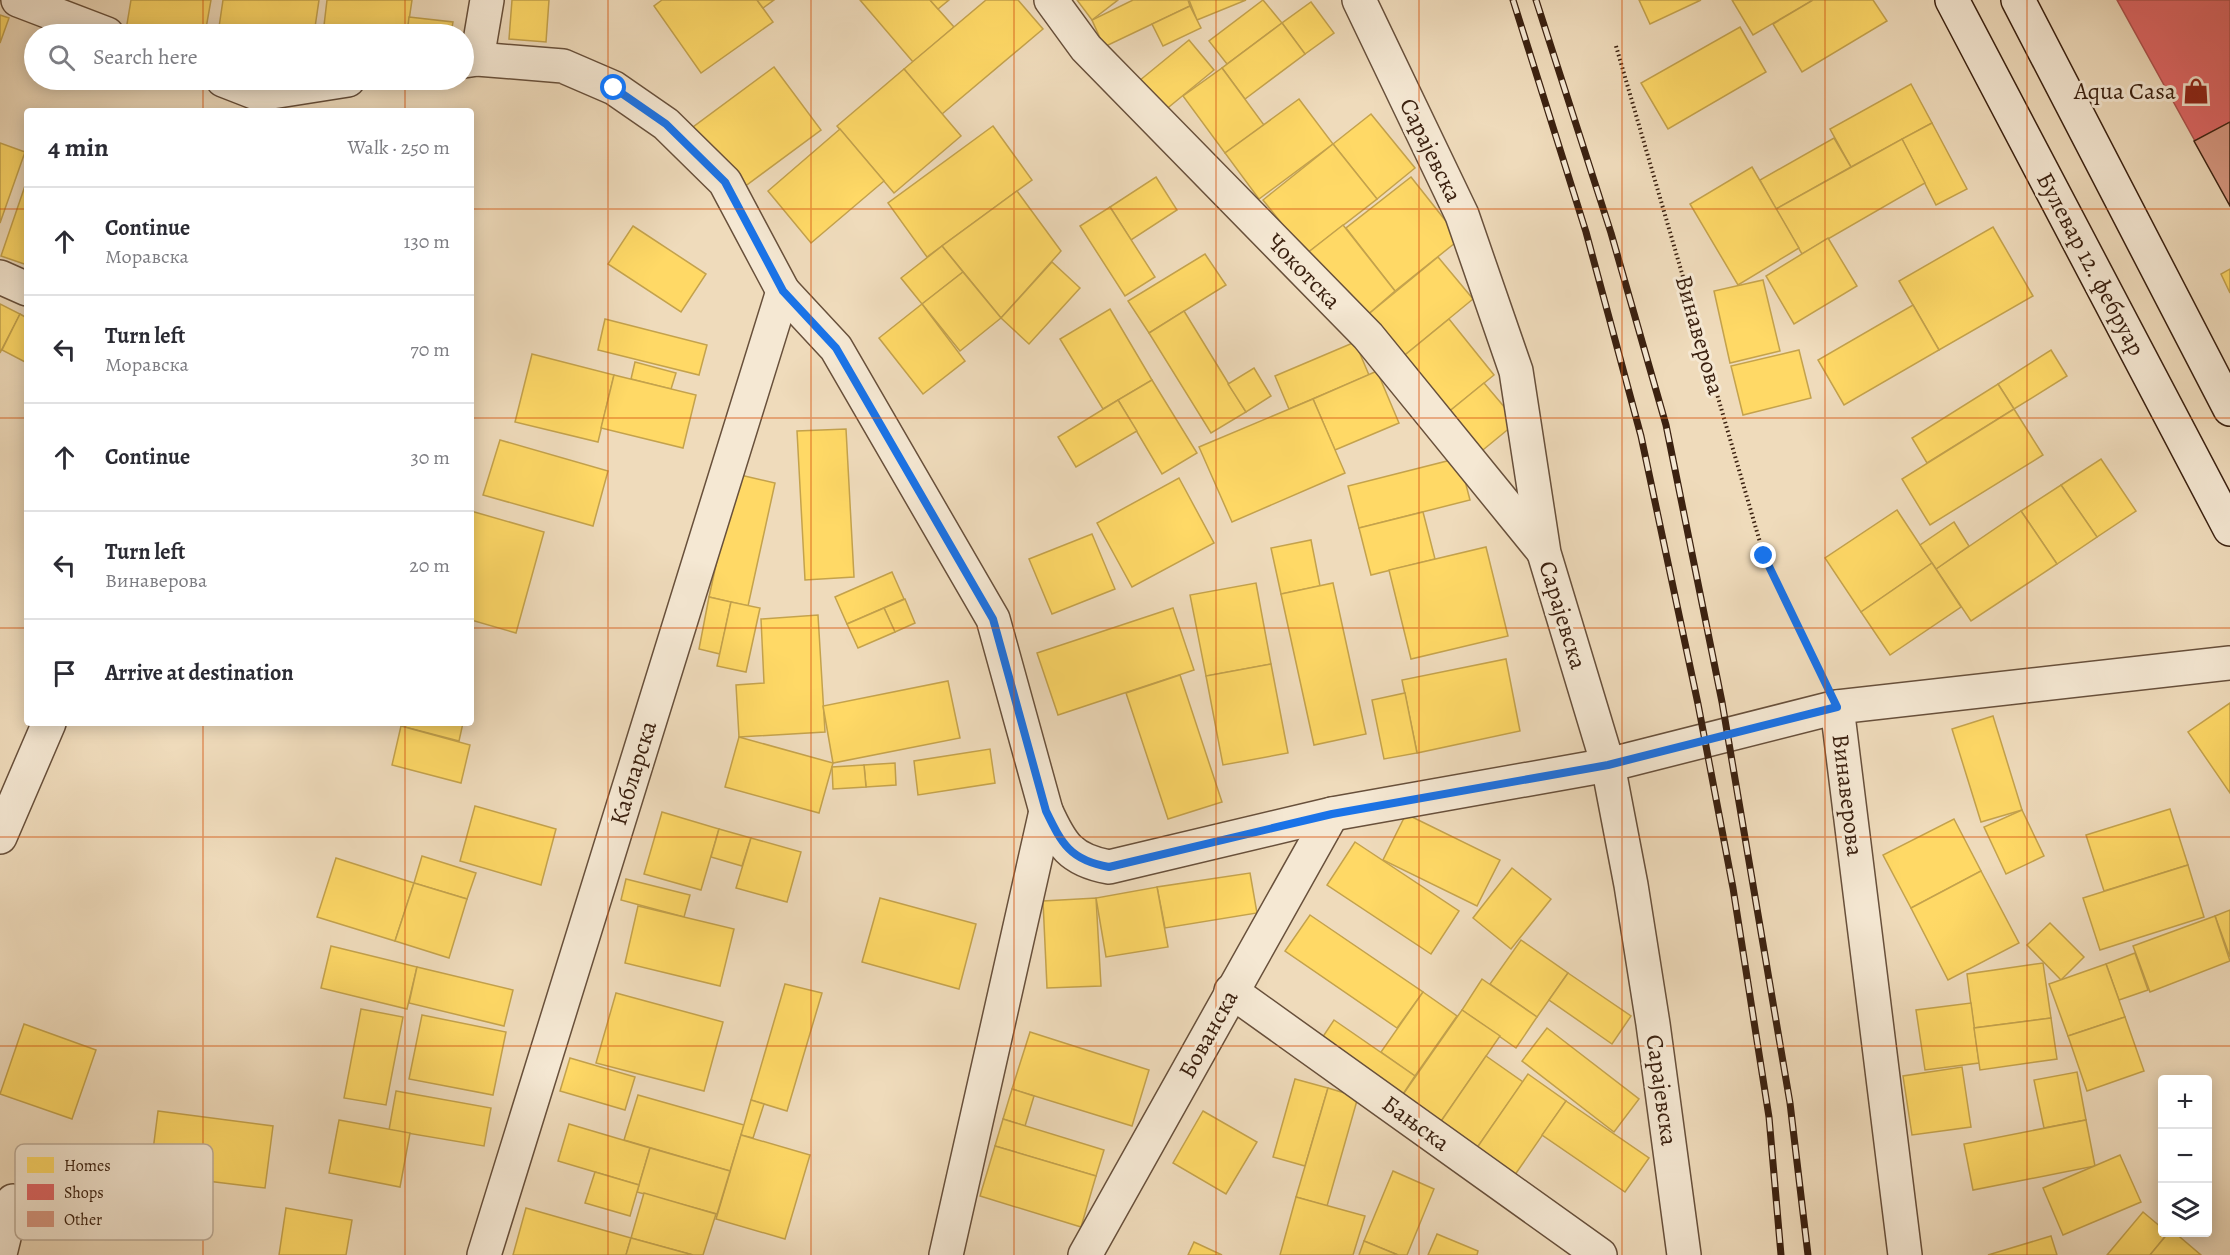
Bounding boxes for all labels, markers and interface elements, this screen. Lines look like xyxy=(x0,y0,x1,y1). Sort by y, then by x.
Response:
search box xyxy=(24,24,474,90)
icon: search xyxy=(45,41,78,74)
text: Search here xyxy=(93,42,198,72)
route start xyxy=(600,74,626,100)
place label: Aqua Casa xyxy=(2073,75,2177,107)
shop icon: Aqua Casa xyxy=(2181,76,2211,106)
street label: Сарајевска xyxy=(1392,93,1470,207)
text: 4 min xyxy=(48,130,109,165)
text: Walk · 250 m xyxy=(348,134,450,161)
street label: Булевар 12. фебруар xyxy=(2029,167,2153,361)
text: Continue xyxy=(105,213,190,243)
icon: ahead xyxy=(48,225,81,258)
street label: Чокотска xyxy=(1260,226,1348,316)
text: 130 m xyxy=(404,228,450,255)
text: Моравска xyxy=(105,243,189,270)
street label: Винаверова xyxy=(1668,272,1732,398)
text: Turn left xyxy=(105,321,185,351)
icon: left xyxy=(48,333,81,366)
text: 70 m xyxy=(410,336,450,363)
text: Моравска xyxy=(105,351,189,378)
icon: ahead xyxy=(48,441,81,474)
text: Continue xyxy=(105,442,190,472)
text: 30 m xyxy=(410,444,450,471)
text: Turn left xyxy=(105,537,185,567)
route end xyxy=(1750,542,1776,568)
icon: left xyxy=(48,549,81,582)
text: 20 m xyxy=(409,552,450,579)
street label: Сарајевска xyxy=(1531,557,1595,673)
text: Винаверова xyxy=(105,567,207,594)
icon: arrive xyxy=(48,657,81,690)
text: Arrive at destination xyxy=(105,658,294,688)
street label: Кабларска xyxy=(602,717,664,829)
street label: Винаверова xyxy=(1825,732,1871,858)
street label: Бованска xyxy=(1171,984,1245,1084)
street label: Сарајевска xyxy=(1638,1033,1686,1147)
map controls xyxy=(2158,1075,2212,1237)
button: + xyxy=(2158,1075,2212,1129)
street label: Бањска xyxy=(1376,1088,1456,1158)
button: − xyxy=(2158,1129,2212,1183)
legend xyxy=(15,1144,213,1240)
text: Homes xyxy=(64,1155,111,1177)
text: Shops xyxy=(64,1182,104,1204)
button: layers xyxy=(2158,1183,2212,1237)
text: Other xyxy=(64,1209,102,1231)

